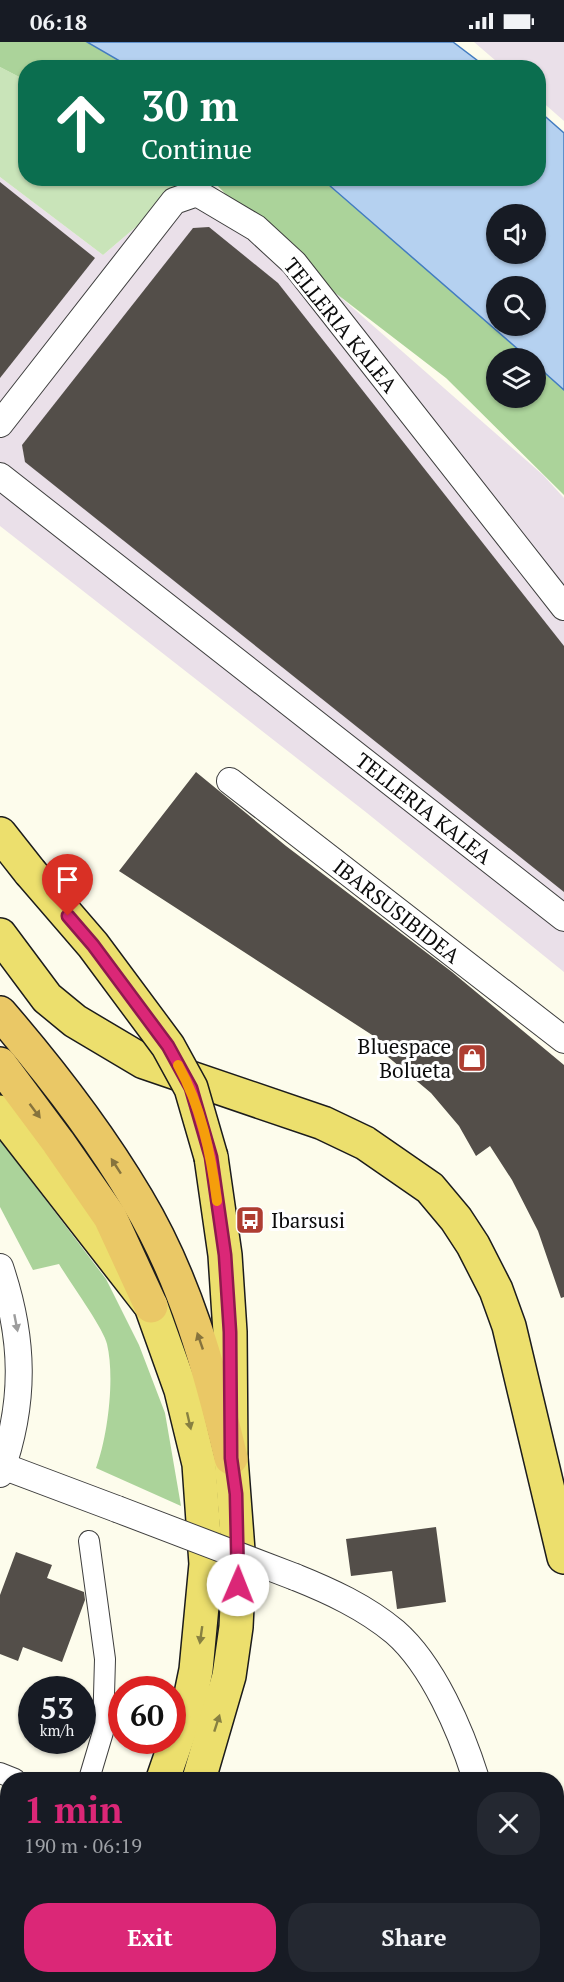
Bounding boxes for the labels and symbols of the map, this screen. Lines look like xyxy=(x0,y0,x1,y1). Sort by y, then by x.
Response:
street label: TELLERIA KALEA xyxy=(278,252,404,399)
street label: TELLERIA KALEA xyxy=(350,746,498,870)
street label: IBARSUSIBIDEA xyxy=(328,853,467,970)
pin xyxy=(42,854,93,916)
place label: Bluespace Bolueta xyxy=(358,1032,451,1084)
shop icon: Bluespace Bolueta xyxy=(456,1042,488,1074)
one-way arrow xyxy=(29,1102,41,1118)
one-way arrow xyxy=(111,1158,122,1174)
bus stop icon: Ibarsusi xyxy=(234,1204,266,1236)
place label: Ibarsusi xyxy=(271,1206,345,1234)
one-way arrow xyxy=(12,1314,21,1333)
one-way arrow xyxy=(194,1332,204,1350)
one-way arrow xyxy=(184,1412,194,1430)
position arrow xyxy=(206,1553,270,1617)
one-way arrow xyxy=(196,1626,206,1645)
speed limit sign: 60 xyxy=(108,1676,186,1754)
one-way arrow xyxy=(213,1714,222,1732)

